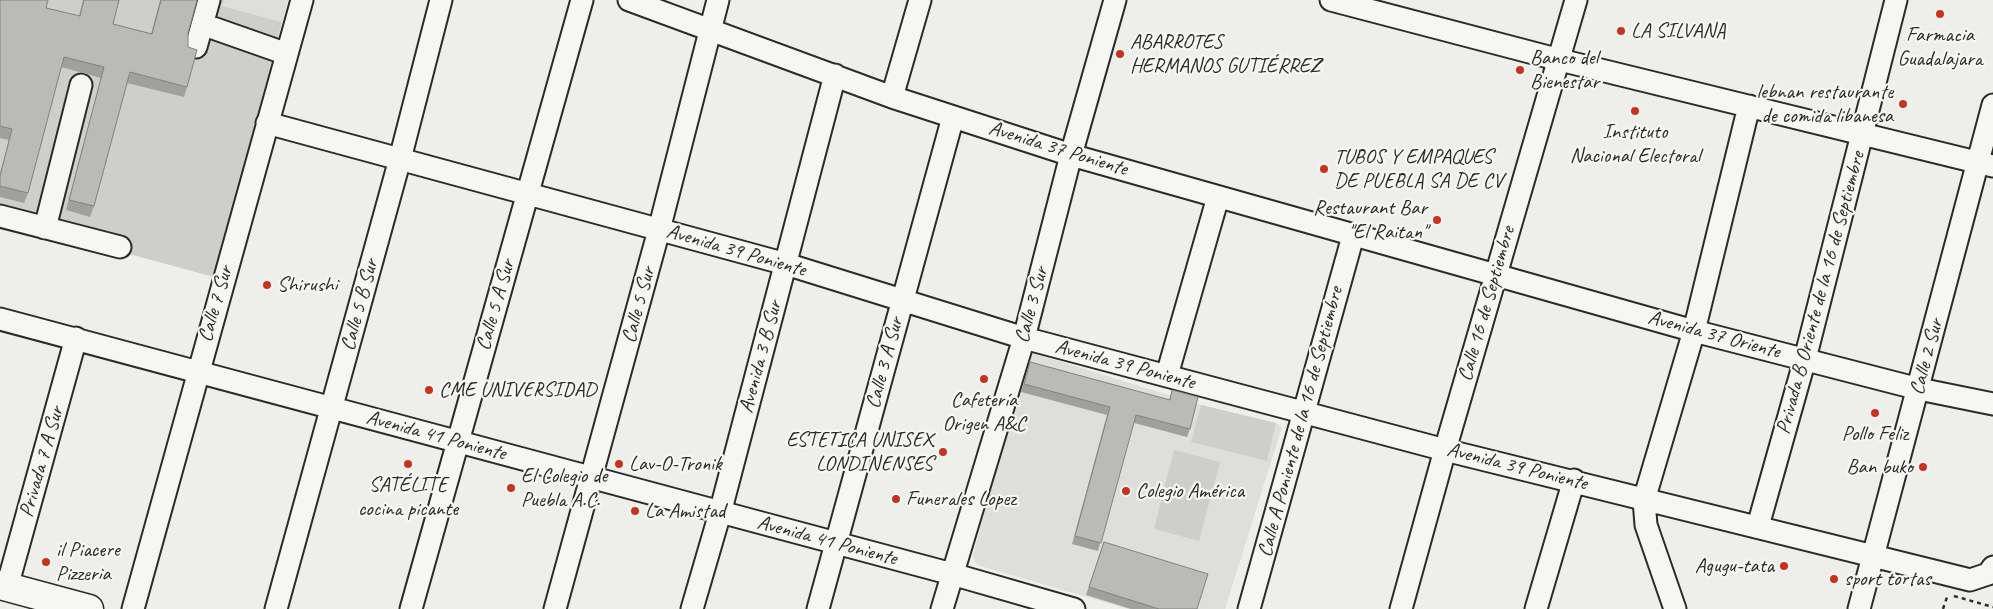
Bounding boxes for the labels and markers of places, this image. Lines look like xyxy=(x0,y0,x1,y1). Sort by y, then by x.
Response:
marker: Farmacia Guadalajara xyxy=(1934,8,1946,20)
place label: LA SILVANA xyxy=(1631,18,1726,44)
place label: Farmacia Guadalajara xyxy=(1898,22,1982,72)
marker: LA SILVANA xyxy=(1615,25,1627,37)
place label: ABARROTES HERMANOS GUTIÉRREZ xyxy=(1130,29,1321,79)
place label: Banco del Bienestar xyxy=(1530,45,1599,95)
marker: ABARROTES HERMANOS GUTIÉRREZ xyxy=(1114,48,1126,60)
marker: Banco del Bienestar xyxy=(1514,64,1526,76)
place label: lebnan restaurante de comida libanesa xyxy=(1757,79,1893,129)
marker: lebnan restaurante de comida libanesa xyxy=(1897,98,1909,110)
marker: Instituto Nacional Electoral xyxy=(1629,105,1641,117)
place label: Instituto Nacional Electoral xyxy=(1570,119,1700,169)
place label: TUBOS Y EMPAQUES DE PUEBLA SA DE CV xyxy=(1334,144,1503,194)
marker: TUBOS Y EMPAQUES DE PUEBLA SA DE CV xyxy=(1318,163,1330,175)
place label: Restaurant Bar "El Raitan" xyxy=(1313,195,1427,245)
marker: Restaurant Bar "El Raitan" xyxy=(1431,214,1443,226)
place label: Shirushi xyxy=(277,272,337,298)
marker: Shirushi xyxy=(261,279,273,291)
marker: Cafetería Origen A&C xyxy=(978,373,990,385)
place label: CME UNIVERSIDAD xyxy=(439,377,596,403)
marker: CME UNIVERSIDAD xyxy=(423,384,435,396)
place label: Cafetería Origen A&C xyxy=(942,387,1026,437)
marker: Pollo Feliz xyxy=(1869,407,1881,419)
place label: Pollo Feliz xyxy=(1842,421,1908,447)
place label: ESTETICA UNISEX LONDINENSES xyxy=(786,427,933,477)
marker: ESTETICA UNISEX LONDINENSES xyxy=(937,446,949,458)
place label: Lav-O-Tronik xyxy=(629,451,722,477)
place label: Ban buko xyxy=(1847,454,1913,480)
marker: SATÉLITE cocina picante xyxy=(402,458,414,470)
marker: Lav-O-Tronik xyxy=(613,458,625,470)
marker: Ban buko xyxy=(1917,461,1929,473)
place label: El Colegio de Puebla A.C. xyxy=(521,463,607,513)
place label: SATÉLITE cocina picante xyxy=(358,472,458,522)
place label: Colegio América xyxy=(1136,478,1244,504)
marker: El Colegio de Puebla A.C. xyxy=(505,482,517,494)
marker: Colegio América xyxy=(1120,485,1132,497)
place label: Funerales Lopez xyxy=(906,486,1016,512)
marker: Funerales Lopez xyxy=(890,493,902,505)
place label: La Amistad xyxy=(645,498,725,524)
marker: La Amistad xyxy=(629,505,641,517)
place label: il Piacere Pizzeria xyxy=(56,537,120,587)
place label: Agugu-tata xyxy=(1695,553,1774,579)
marker: il Piacere Pizzeria xyxy=(40,556,52,568)
marker: Agugu-tata xyxy=(1778,560,1790,572)
place label: sport tortas xyxy=(1844,566,1931,592)
marker: sport tortas xyxy=(1828,573,1840,585)

